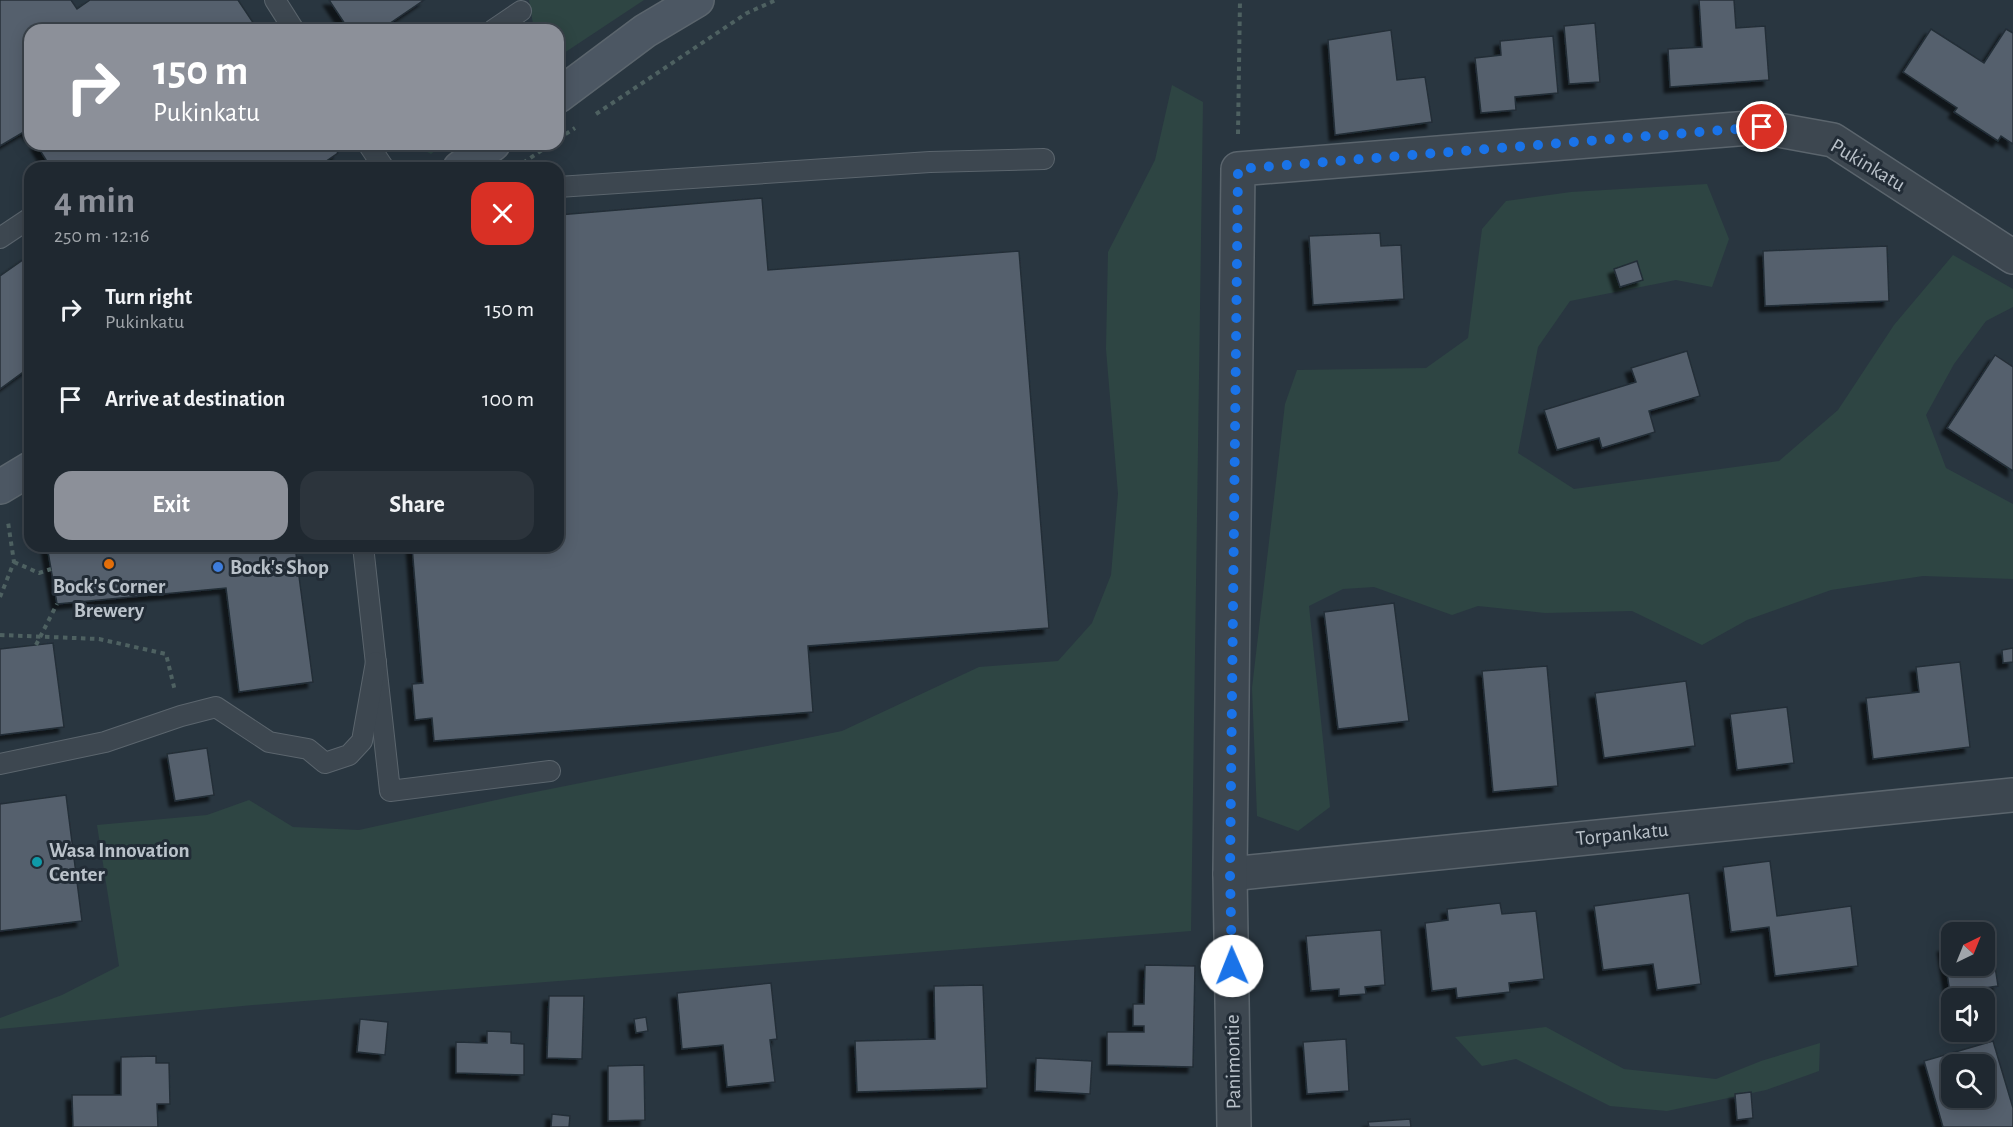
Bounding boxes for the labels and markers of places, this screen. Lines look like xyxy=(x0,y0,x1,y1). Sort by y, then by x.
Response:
pin xyxy=(1736,101,1787,152)
marker: Bock's Corner Brewery xyxy=(102,557,116,571)
place label: Bock's Shop xyxy=(230,557,329,578)
marker: Bock's Shop xyxy=(211,560,225,574)
place label: Bock's Corner Brewery xyxy=(53,576,166,621)
place label: Wasa Innovation Center xyxy=(49,840,190,885)
marker: Wasa Innovation Center xyxy=(30,855,44,869)

